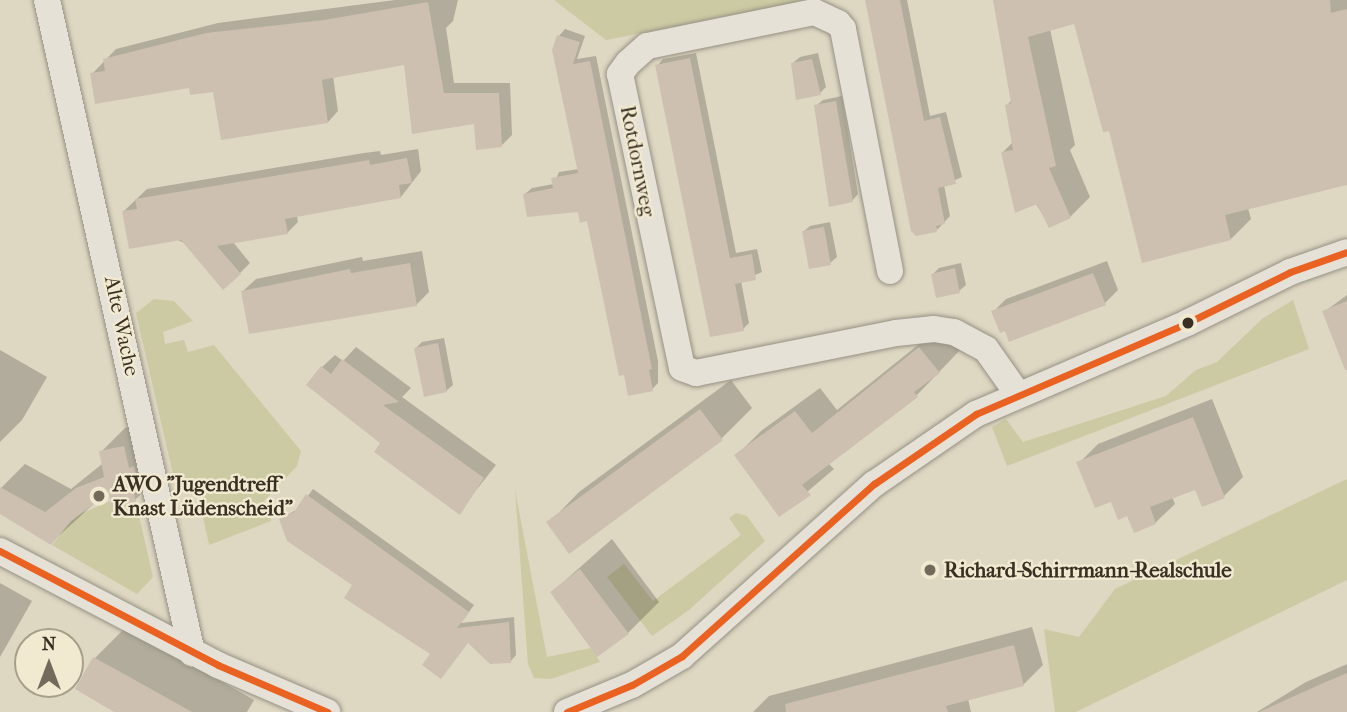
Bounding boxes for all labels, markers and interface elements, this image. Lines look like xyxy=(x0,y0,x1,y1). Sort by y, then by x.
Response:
street label: Rotdornweg xyxy=(615,103,661,219)
street label: Alte Wache xyxy=(99,274,145,378)
unlabelled marker xyxy=(1181,316,1195,330)
place label: AWO "Jugendtreff Knast Lüdenscheid" xyxy=(113,471,293,521)
marker: AWO "Jugendtreff Knast Lüdenscheid" xyxy=(91,488,107,504)
place label: Richard-Schirrmann-Realschule xyxy=(944,557,1232,583)
marker: Richard-Schirrmann-Realschule xyxy=(922,562,938,578)
north arrow xyxy=(14,628,84,698)
text: N xyxy=(42,633,56,655)

